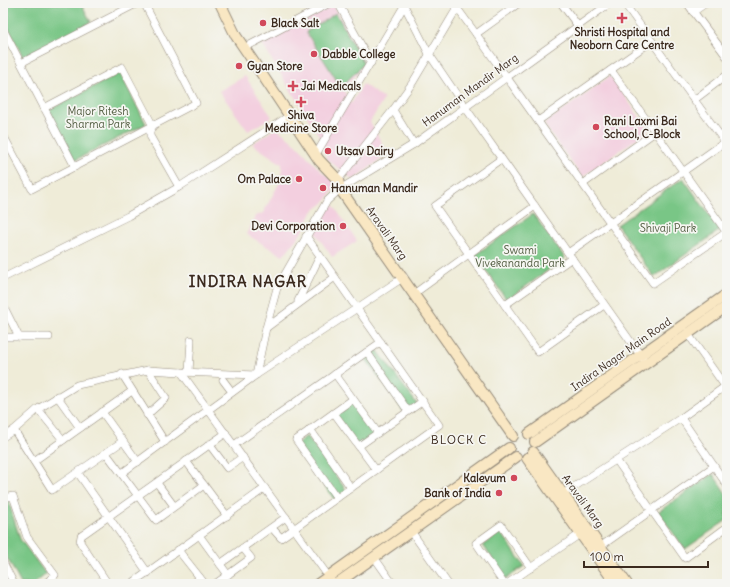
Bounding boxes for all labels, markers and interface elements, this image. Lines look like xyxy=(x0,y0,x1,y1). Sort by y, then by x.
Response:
marker: Shristi Hospital and Neoborn Care Centre xyxy=(616,12,628,24)
place label: Black Salt xyxy=(271,16,320,30)
marker: Black Salt xyxy=(258,18,268,28)
place label: Shristi Hospital and Neoborn Care Centre xyxy=(570,25,674,52)
place label: Dabble College xyxy=(322,47,396,62)
marker: Dabble College xyxy=(309,49,319,59)
street label: Hanuman Mandir Marg xyxy=(419,51,521,129)
place label: Gyan Store xyxy=(247,59,302,74)
marker: Gyan Store xyxy=(234,61,244,71)
place label: Jai Medicals xyxy=(301,79,361,93)
marker: Jai Medicals xyxy=(288,81,298,91)
marker: Shiva Medicine Store xyxy=(296,97,306,107)
park label: Major Ritesh Sharma Park xyxy=(66,104,131,131)
place label: Shiva Medicine Store xyxy=(265,108,337,135)
place label: Rani Laxmi Bai School, C-Block xyxy=(604,114,681,141)
marker: Rani Laxmi Bai School, C-Block xyxy=(591,122,601,132)
place label: Utsav Dairy xyxy=(336,144,394,159)
marker: Utsav Dairy xyxy=(323,146,333,156)
place label: Om Palace xyxy=(238,172,291,186)
marker: Om Palace xyxy=(294,174,304,184)
place label: Hanuman Mandir xyxy=(331,181,418,195)
marker: Hanuman Mandir xyxy=(318,183,328,193)
street label: Aravali Marg xyxy=(363,203,411,263)
place label: Devi Corporation xyxy=(251,219,336,234)
marker: Devi Corporation xyxy=(338,221,348,231)
park label: Shivaji Park xyxy=(640,221,697,235)
park label: Swami Vivekananda Park xyxy=(475,243,565,270)
district label: INDIRA NAGAR xyxy=(189,272,307,291)
street label: Indira Nagar Main Road xyxy=(568,314,674,394)
district label: BLOCK C xyxy=(431,432,487,447)
place label: Kalevum xyxy=(463,471,506,485)
street label: Aravali Marg xyxy=(559,472,607,530)
marker: Kalevum xyxy=(509,473,519,483)
place label: Bank of India xyxy=(424,486,492,500)
marker: Bank of India xyxy=(494,488,504,498)
scale bar xyxy=(584,543,708,569)
text: 100 m xyxy=(590,549,624,564)

